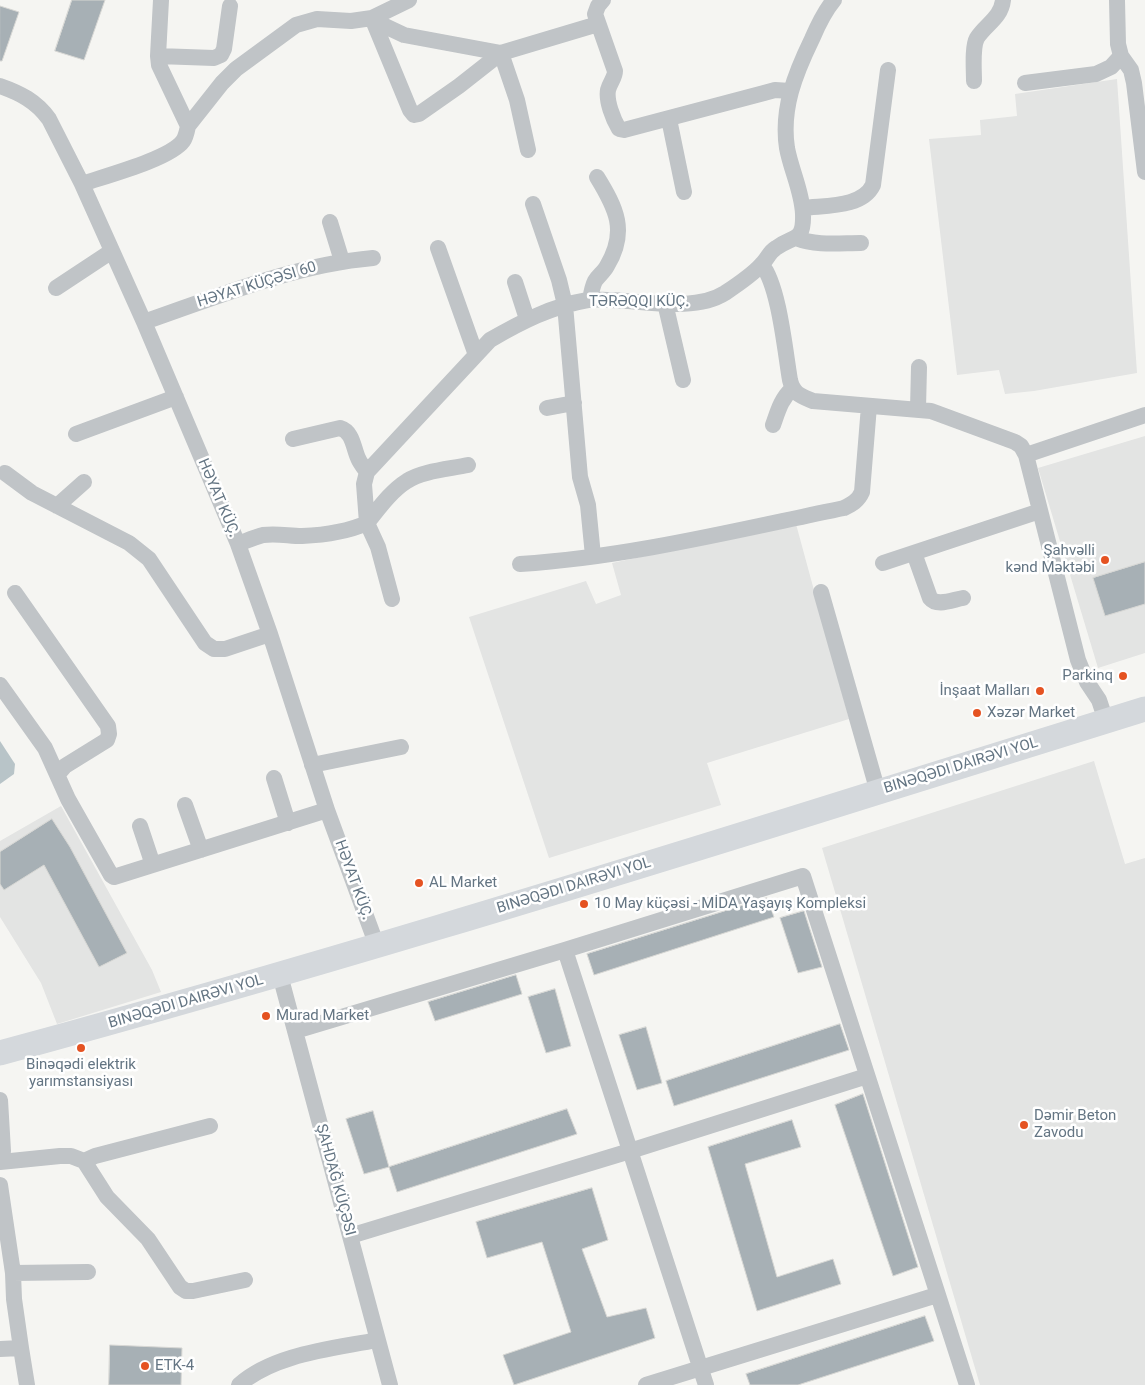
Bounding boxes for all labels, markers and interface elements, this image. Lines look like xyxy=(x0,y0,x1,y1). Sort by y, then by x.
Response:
street label: HƏYAT KÜÇƏSI 60 xyxy=(195,258,319,312)
street label: TƏRƏQQI KÜÇ. xyxy=(589,293,689,311)
street label: HƏYAT KÜÇ. xyxy=(193,456,243,540)
place label: Şahvəlli kənd Məktəbi xyxy=(1006,542,1095,577)
marker: Şahvəlli kənd Məktəbi xyxy=(1099,554,1111,566)
place label: Parkinq xyxy=(1062,667,1113,685)
marker: Parkinq xyxy=(1117,670,1129,682)
place label: İnşaat Malları xyxy=(939,682,1030,700)
marker: İnşaat Malları xyxy=(1034,685,1046,697)
place label: Xəzər Market xyxy=(987,704,1075,722)
marker: Xəzər Market xyxy=(971,707,983,719)
street label: BINƏQƏDI DAIRƏVI YOL xyxy=(882,734,1040,798)
street label: HƏYAT KÜÇ. xyxy=(330,838,376,922)
street label: BINƏQƏDI DAIRƏVI YOL xyxy=(495,854,653,918)
place label: AL Market xyxy=(429,874,497,892)
marker: AL Market xyxy=(413,877,425,889)
place label: 10 May küçəsi - MİDA Yaşayış Kompleksi xyxy=(594,895,866,913)
marker: 10 May küçəsi - MİDA Yaşayış Kompleksi xyxy=(578,898,590,910)
street label: BINƏQƏDI DAIRƏVI YOL xyxy=(106,971,266,1033)
place label: Murad Market xyxy=(276,1007,369,1025)
marker: Murad Market xyxy=(260,1010,272,1022)
marker: Binəqədi elektrik yarımstansiyası xyxy=(75,1042,87,1054)
place label: Binəqədi elektrik yarımstansiyası xyxy=(26,1056,136,1091)
place label: Dəmir Beton Zavodu xyxy=(1034,1107,1116,1142)
marker: Dəmir Beton Zavodu xyxy=(1018,1119,1030,1131)
street label: ŞAHDAĞ KÜÇƏSI xyxy=(311,1122,359,1238)
place label: ETK-4 xyxy=(155,1357,194,1375)
marker: ETK-4 xyxy=(139,1360,151,1372)

